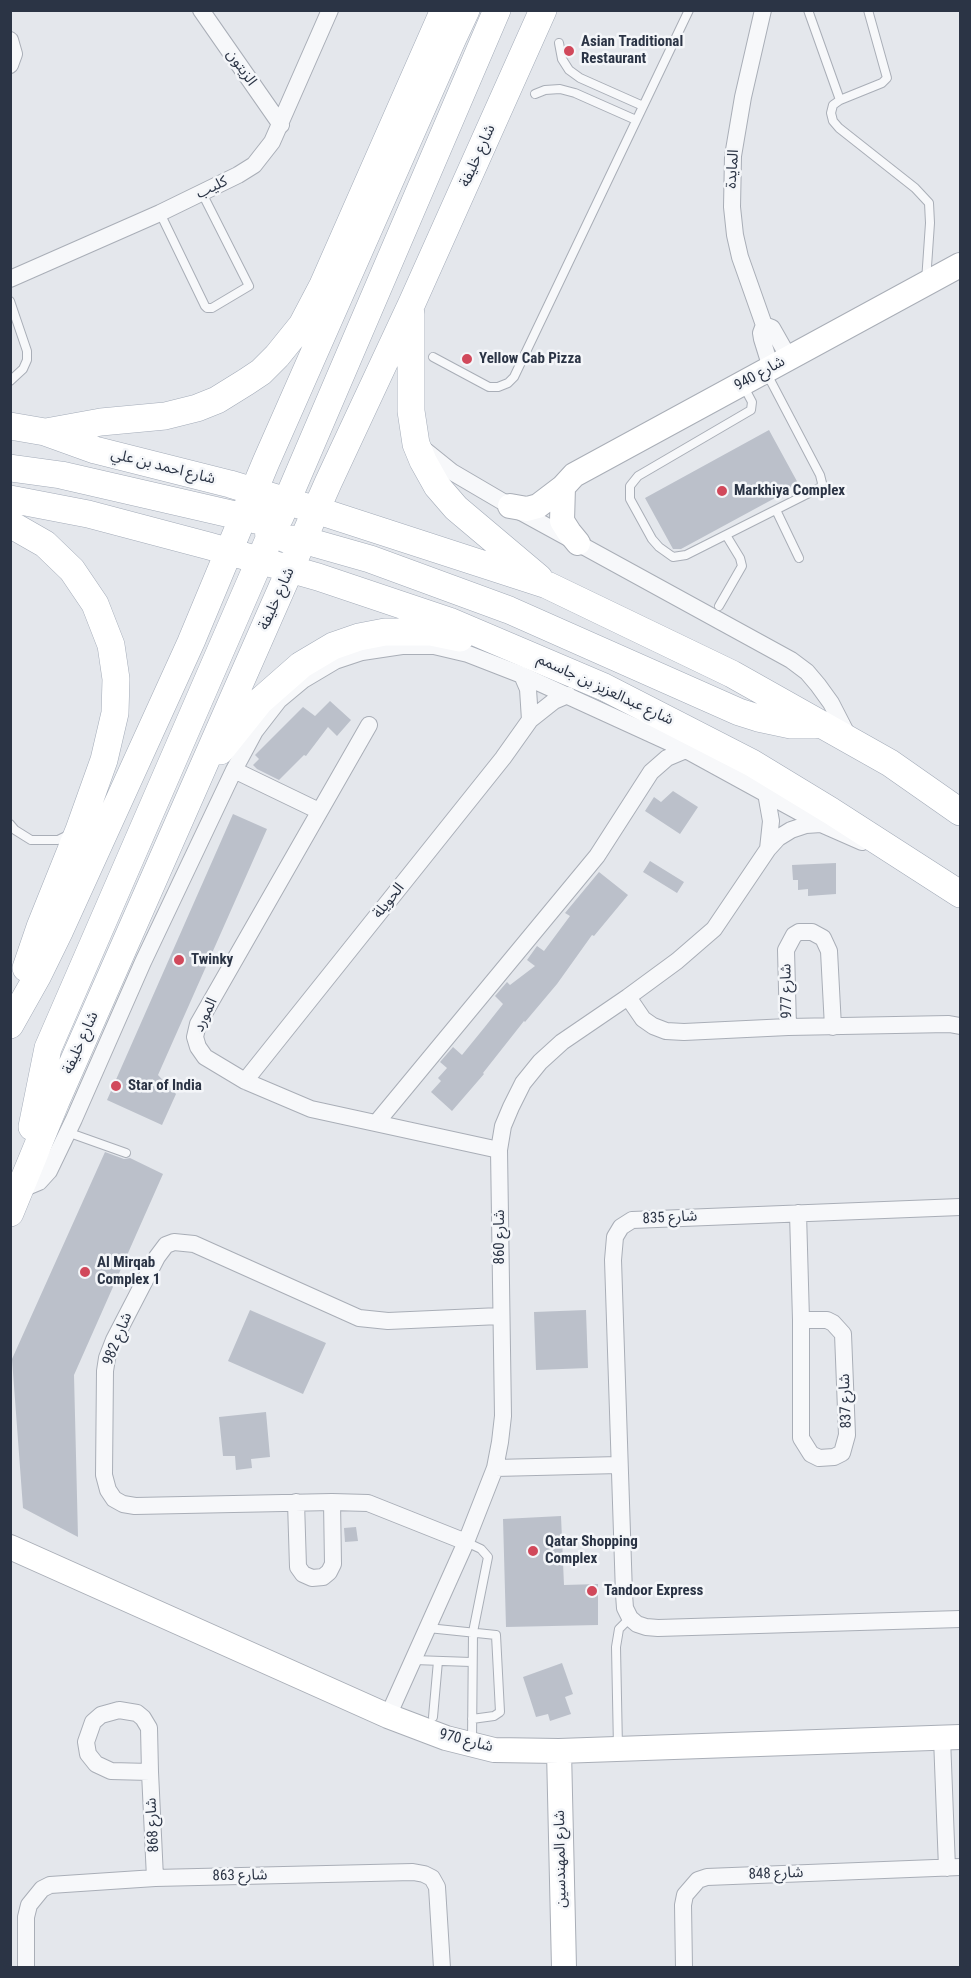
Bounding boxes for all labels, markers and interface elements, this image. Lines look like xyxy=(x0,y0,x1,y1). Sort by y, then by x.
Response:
place label: Asian Traditional Restaurant xyxy=(581,33,683,68)
marker: Asian Traditional Restaurant xyxy=(562,44,576,58)
street label: الزيتون xyxy=(222,46,260,90)
street label: شارع خليفة xyxy=(456,122,500,190)
street label: المايدة xyxy=(723,149,743,189)
street label: كليب xyxy=(193,173,231,203)
place label: Yellow Cab Pizza xyxy=(479,350,581,368)
marker: Yellow Cab Pizza xyxy=(460,352,474,366)
street label: شارع 940 xyxy=(732,353,788,395)
street label: شارع احمد بن علي xyxy=(109,445,217,489)
place label: Markhiya Complex xyxy=(734,482,845,500)
marker: Markhiya Complex xyxy=(715,484,729,498)
street label: شارع خليفة xyxy=(255,565,299,633)
street label: شارع عبدالعزيز بن جاسمم xyxy=(534,650,676,730)
street label: الحويلة xyxy=(369,880,409,922)
place label: Twinky xyxy=(191,951,233,969)
marker: Twinky xyxy=(172,953,186,967)
street label: شارع 977 xyxy=(778,963,796,1019)
street label: المورد xyxy=(190,995,222,1035)
street label: شارع خليفة xyxy=(59,1009,103,1077)
place label: Star of India xyxy=(128,1077,202,1095)
marker: Star of India xyxy=(109,1079,123,1093)
street label: شارع 835 xyxy=(642,1208,698,1228)
street label: شارع 860 xyxy=(491,1210,509,1264)
place label: Al Mirqab Complex 1 xyxy=(97,1254,160,1289)
marker: Al Mirqab Complex 1 xyxy=(78,1265,92,1279)
street label: شارع 982 xyxy=(99,1310,137,1368)
street label: شارع 837 xyxy=(836,1373,856,1429)
place label: Qatar Shopping Complex xyxy=(545,1533,638,1568)
marker: Qatar Shopping Complex xyxy=(526,1544,540,1558)
place label: Tandoor Express xyxy=(604,1582,703,1600)
marker: Tandoor Express xyxy=(585,1584,599,1598)
street label: شارع 970 xyxy=(437,1726,495,1756)
street label: شارع 868 xyxy=(143,1797,163,1853)
street label: شارع المهندسين xyxy=(551,1810,571,1908)
street label: شارع 848 xyxy=(748,1864,804,1884)
street label: شارع 863 xyxy=(212,1867,268,1885)

